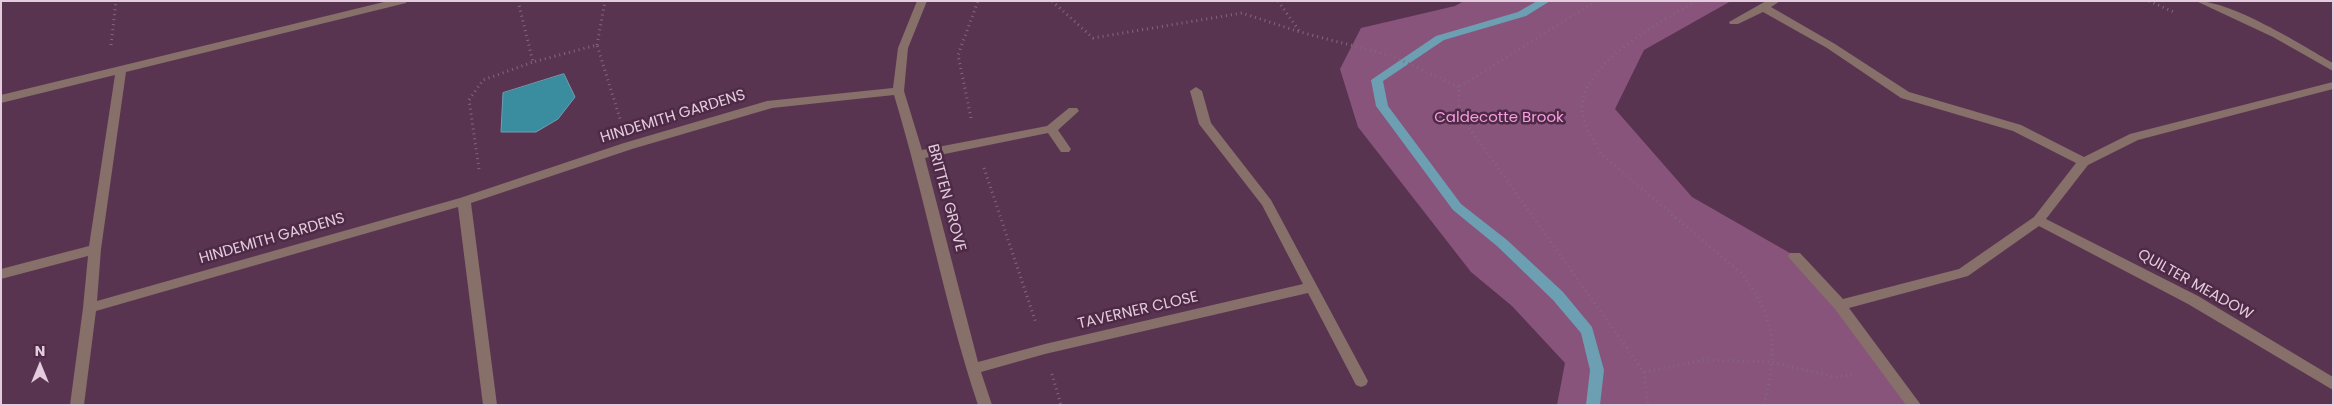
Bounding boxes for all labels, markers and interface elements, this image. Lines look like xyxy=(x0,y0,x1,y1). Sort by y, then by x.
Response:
street label: HINDEMITH GARDENS xyxy=(598,86,748,148)
park label: Caldecotte Brook xyxy=(1434,109,1564,127)
street label: BRITTEN GROVE xyxy=(923,142,969,254)
street label: HINDEMITH GARDENS xyxy=(197,210,347,268)
street label: QUILTER MEADOW xyxy=(2134,246,2256,324)
street label: TAVERNER CLOSE xyxy=(1076,288,1200,334)
north arrow xyxy=(15,341,65,391)
text: N xyxy=(35,341,45,361)

